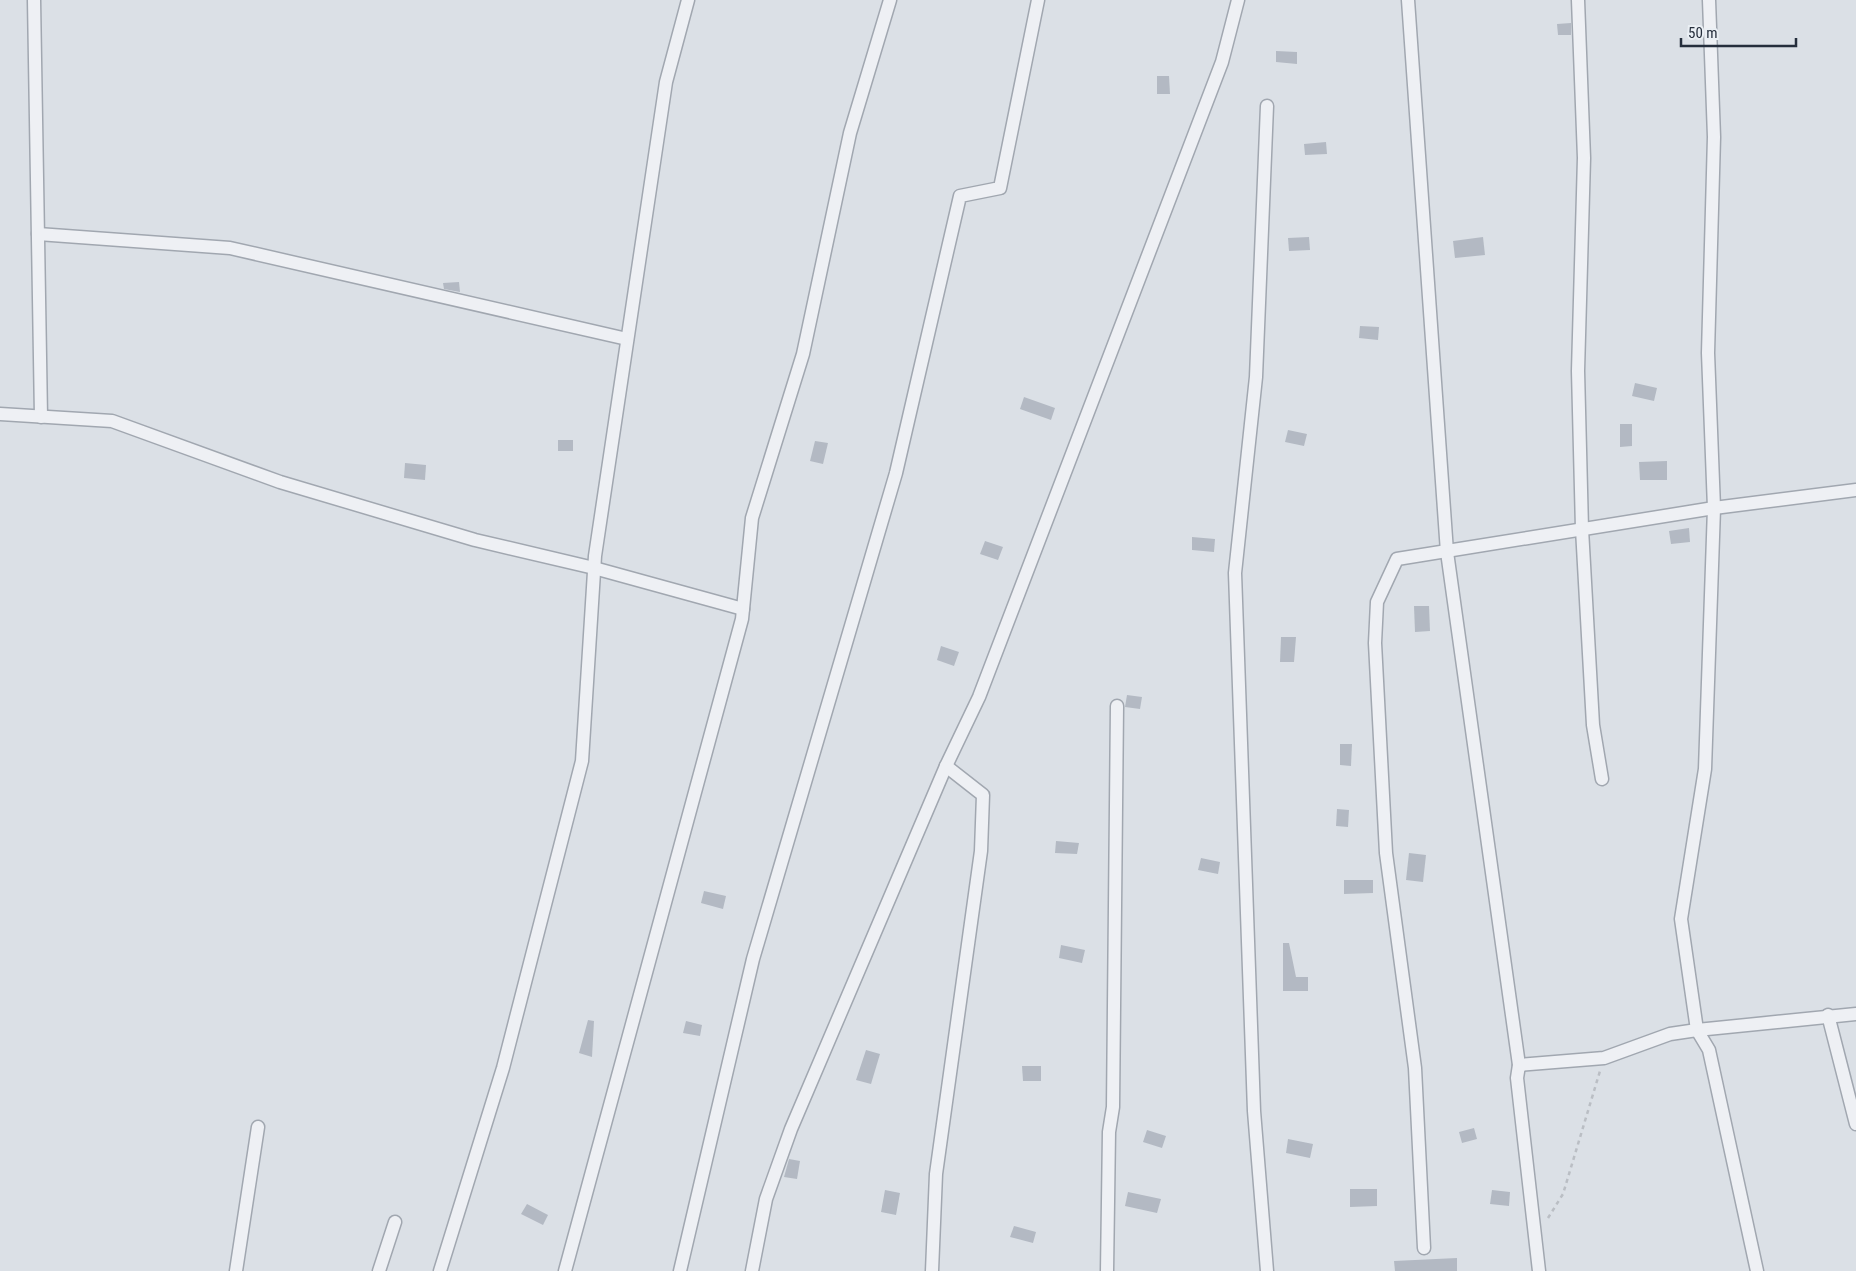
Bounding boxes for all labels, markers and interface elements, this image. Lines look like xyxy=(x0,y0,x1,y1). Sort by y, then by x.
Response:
scale bar xyxy=(1681,15,1796,47)
text: 50 m xyxy=(1688,24,1718,42)

